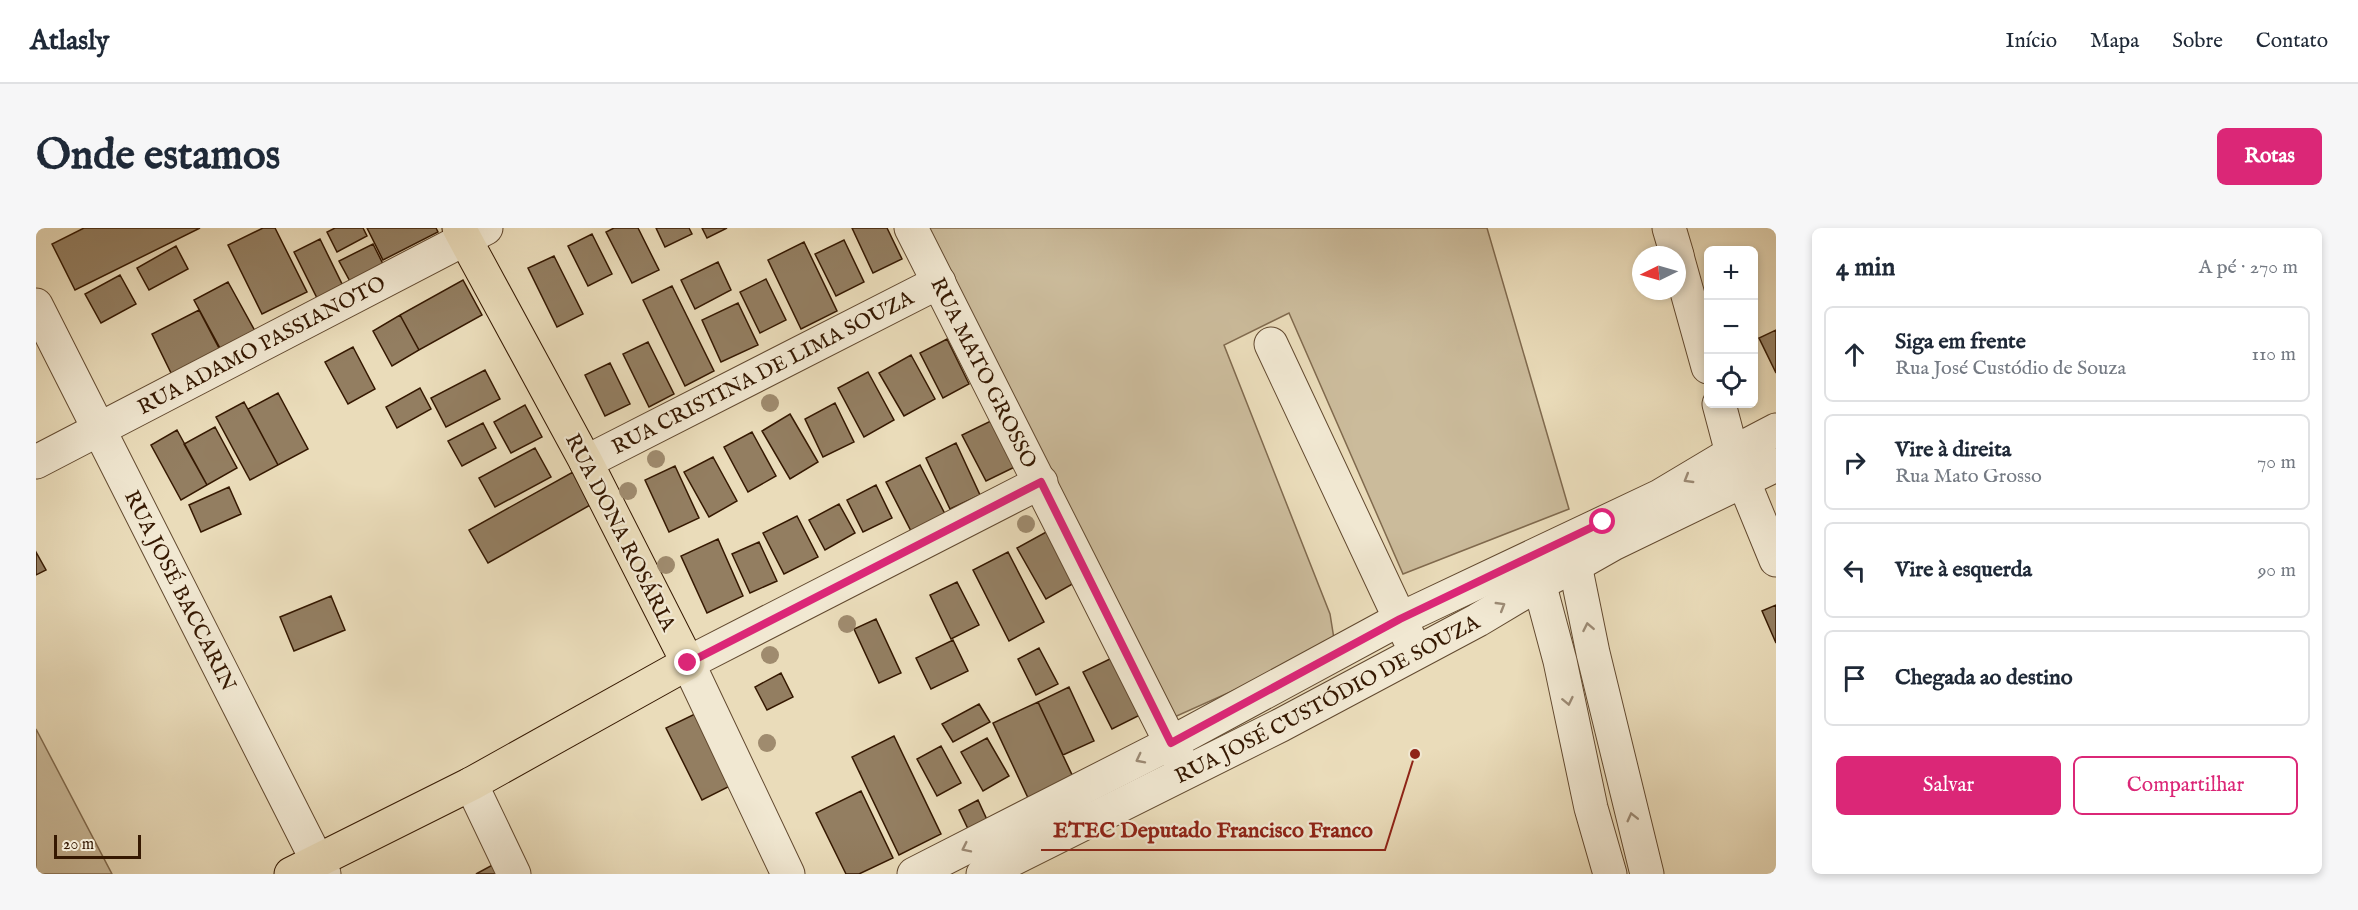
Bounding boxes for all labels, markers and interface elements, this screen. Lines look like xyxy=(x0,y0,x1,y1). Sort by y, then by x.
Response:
text: Atlasly xyxy=(30,24,109,59)
text: Início xyxy=(2005,28,2057,55)
text: Mapa xyxy=(2090,28,2139,55)
text: Sobre xyxy=(2172,28,2223,55)
text: Contato xyxy=(2256,28,2328,55)
button: Rotas xyxy=(2217,128,2322,185)
text: Onde estamos xyxy=(36,130,280,183)
north arrow xyxy=(1632,246,1686,300)
map controls xyxy=(1704,246,1758,408)
button: + xyxy=(1704,246,1758,300)
text: 4 min xyxy=(1836,251,1895,284)
text: A pé · 270 m xyxy=(2199,255,2298,280)
street label: RUA ADAMO PASSIANOTO xyxy=(133,271,391,422)
street label: RUA MATO GROSSO xyxy=(923,273,1042,473)
street label: RUA CRISTINA DE LIMA SOUZA xyxy=(608,285,919,462)
button: − xyxy=(1704,300,1758,354)
text: Siga em frente xyxy=(1895,328,2026,356)
icon: ahead xyxy=(1838,338,1871,371)
text: 110 m xyxy=(2252,342,2296,367)
button: locate xyxy=(1704,354,1758,408)
text: Rua José Custódio de Souza xyxy=(1895,356,2126,381)
street label: RUA DONA ROSÁRIA xyxy=(558,429,682,637)
text: Vire à direita xyxy=(1895,436,2011,464)
icon: right xyxy=(1838,446,1871,479)
text: 70 m xyxy=(2257,450,2296,475)
text: Rua Mato Grosso xyxy=(1895,464,2042,489)
one-way arrow xyxy=(1684,472,1694,484)
street label: RUA JOSÉ BACCARIN xyxy=(117,486,241,696)
route start xyxy=(1589,508,1615,534)
icon: left xyxy=(1838,554,1871,587)
text: Vire à esquerda xyxy=(1895,556,2032,584)
text: 90 m xyxy=(2258,558,2296,583)
one-way arrow xyxy=(1495,601,1505,613)
street label: RUA JOSÉ CUSTÓDIO DE SOUZA xyxy=(1171,609,1486,791)
one-way arrow xyxy=(1582,623,1595,633)
route end xyxy=(674,649,700,675)
icon: arrive xyxy=(1838,662,1871,695)
text: Chegada ao destino xyxy=(1895,664,2073,692)
one-way arrow xyxy=(1561,695,1574,705)
one-way arrow xyxy=(1135,752,1146,764)
button: Salvar xyxy=(1836,756,2061,815)
button: Compartilhar xyxy=(2073,756,2298,815)
callout: ETEC Deputado Francisco Franco xyxy=(1041,810,1385,850)
one-way arrow xyxy=(1627,812,1640,822)
text: ETEC Deputado Francisco Franco xyxy=(1053,817,1373,845)
scale bar xyxy=(54,832,141,860)
text: 20 m xyxy=(63,835,94,855)
one-way arrow xyxy=(962,841,973,853)

